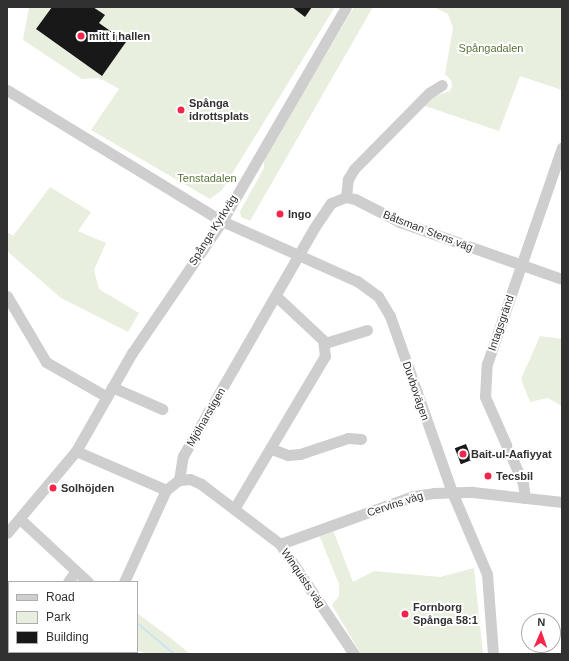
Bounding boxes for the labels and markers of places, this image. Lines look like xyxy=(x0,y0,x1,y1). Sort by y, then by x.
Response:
place label: mitt i hallen xyxy=(89,29,150,43)
marker: mitt i hallen xyxy=(76,31,86,41)
place label: Spånga idrottsplats xyxy=(189,97,249,123)
marker: Spånga idrottsplats xyxy=(176,105,186,115)
place label: Ingo xyxy=(288,207,311,221)
marker: Ingo xyxy=(275,209,285,219)
place label: Bait-ul-Aafiyyat xyxy=(471,447,552,461)
marker: Bait-ul-Aafiyyat xyxy=(458,449,468,459)
place label: Tecsbil xyxy=(496,469,533,483)
marker: Tecsbil xyxy=(483,471,493,481)
place label: Solhöjden xyxy=(61,481,114,495)
marker: Solhöjden xyxy=(48,483,58,493)
place label: Fornborg Spånga 58:1 xyxy=(413,601,478,627)
marker: Fornborg Spånga 58:1 xyxy=(400,609,410,619)

